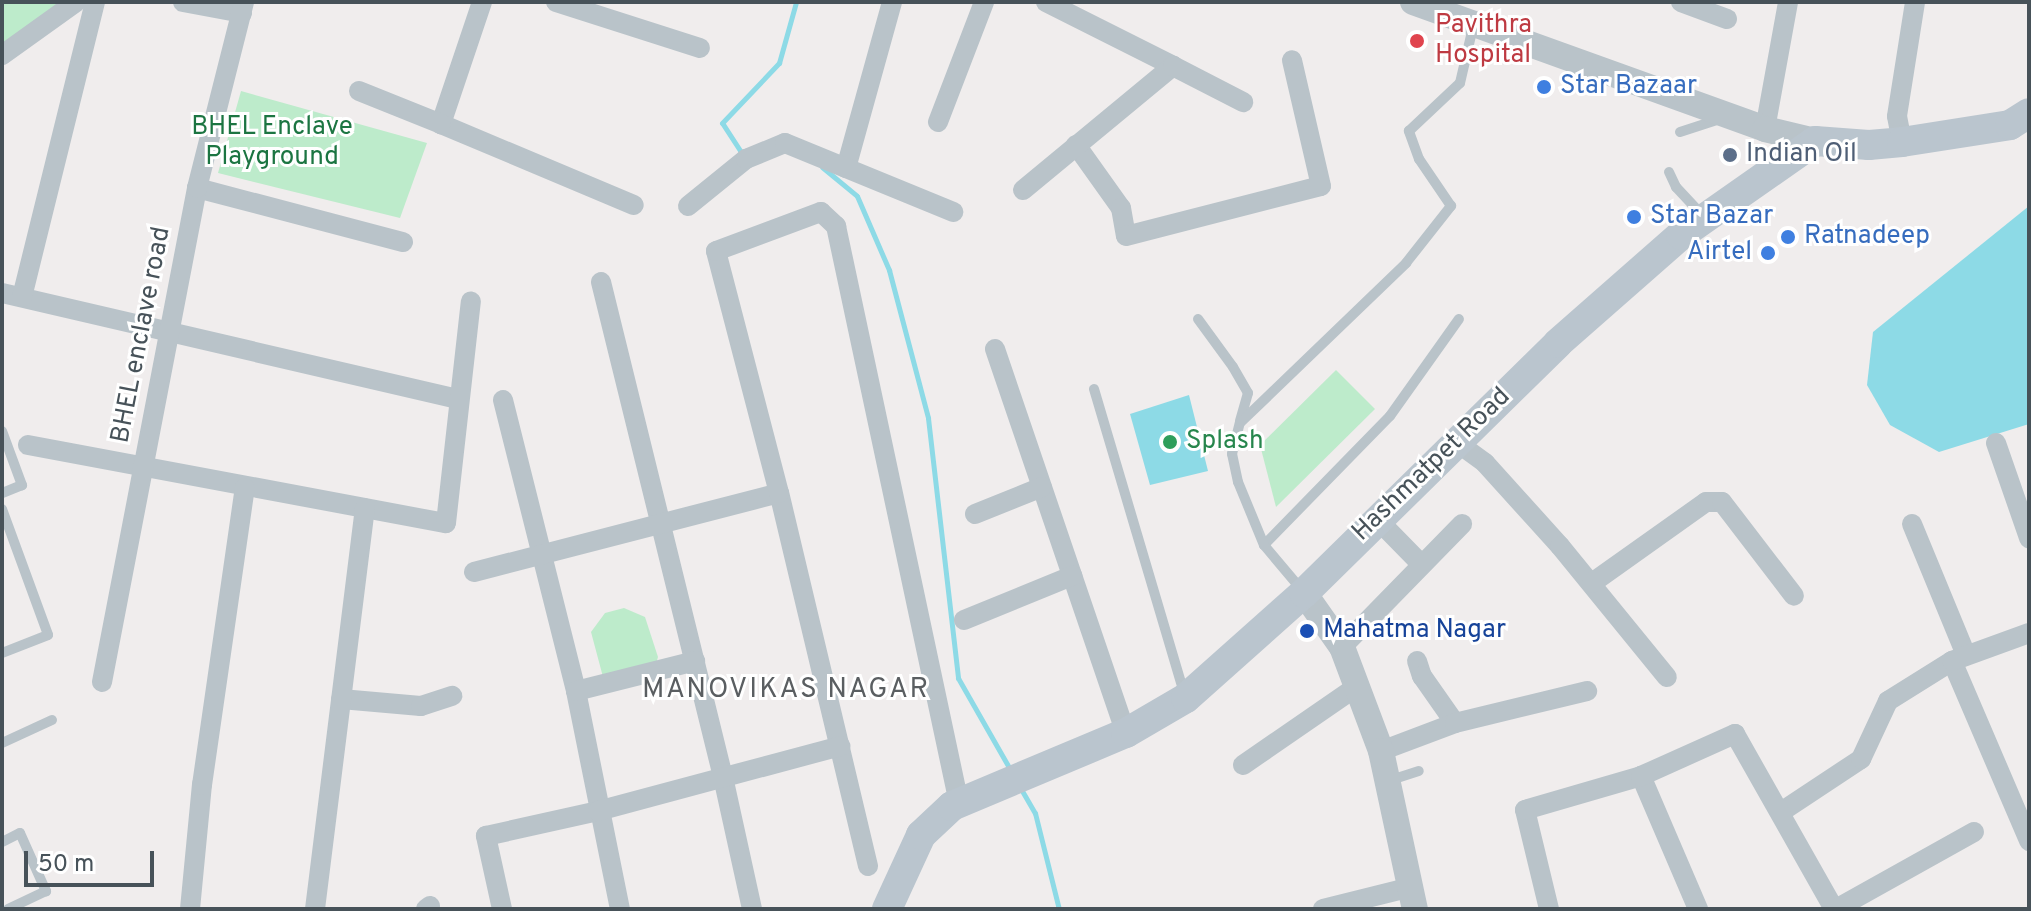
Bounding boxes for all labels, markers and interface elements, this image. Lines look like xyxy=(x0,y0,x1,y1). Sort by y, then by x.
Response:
place label: Pavithra Hospital xyxy=(1435,10,1532,72)
marker: Pavithra Hospital xyxy=(1406,30,1428,52)
place label: Star Bazaar xyxy=(1560,71,1697,103)
marker: Star Bazaar xyxy=(1535,78,1553,96)
park label: BHEL Enclave Playground xyxy=(191,112,353,174)
place label: Indian Oil xyxy=(1746,139,1857,171)
marker: Indian Oil xyxy=(1721,146,1739,164)
place label: Star Bazar xyxy=(1650,201,1773,233)
marker: Star Bazar xyxy=(1625,208,1643,226)
place label: Ratnadeep xyxy=(1804,221,1930,253)
street label: BHEL enclave road xyxy=(106,224,178,446)
marker: Ratnadeep xyxy=(1779,228,1797,246)
place label: Airtel xyxy=(1687,237,1752,269)
marker: Airtel xyxy=(1759,244,1777,262)
street label: Hashmatpet Road xyxy=(1347,382,1517,548)
place label: Splash xyxy=(1186,426,1264,458)
marker: Splash xyxy=(1161,433,1179,451)
place label: Mahatma Nagar xyxy=(1323,615,1506,647)
marker: Mahatma Nagar xyxy=(1298,622,1316,640)
district label: MANOVIKAS NAGAR xyxy=(642,673,930,707)
scale bar xyxy=(28,835,158,885)
text: 50 m xyxy=(38,850,94,880)

